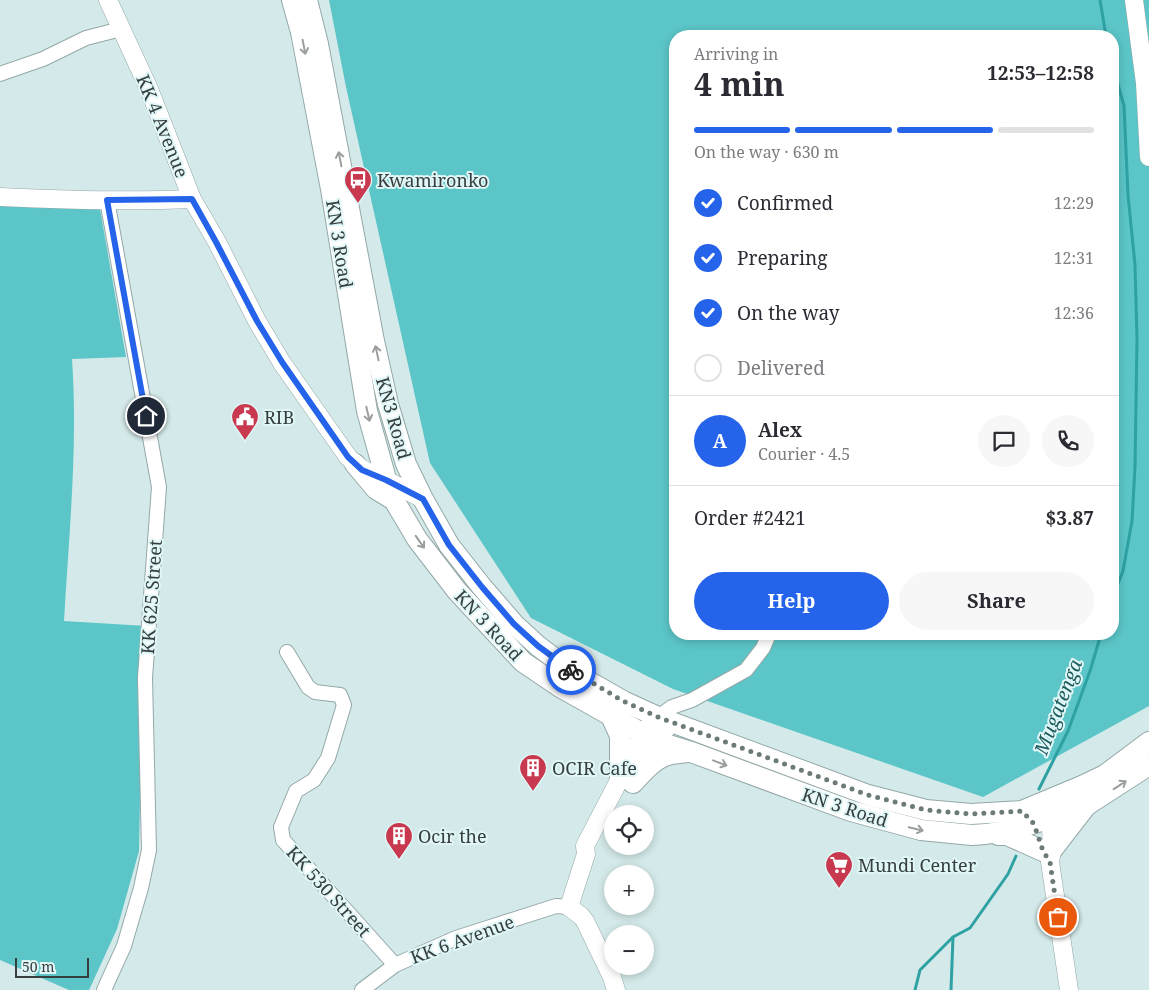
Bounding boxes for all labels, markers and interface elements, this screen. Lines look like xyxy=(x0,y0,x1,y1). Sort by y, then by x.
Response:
one-way arrow xyxy=(300,39,309,55)
text: Arriving in xyxy=(694,43,778,65)
text: 12:53–12:58 xyxy=(987,60,1094,86)
text: 4 min xyxy=(694,62,785,105)
street label: KK 4 Avenue xyxy=(131,71,195,181)
text: On the way · 630 m xyxy=(694,141,839,163)
one-way arrow xyxy=(334,152,344,168)
bus stop icon: Kwamironko xyxy=(343,165,373,204)
place label: Kwamironko xyxy=(377,168,489,192)
icon: check xyxy=(694,189,722,217)
text: Confirmed xyxy=(737,190,833,216)
text: 12:29 xyxy=(1054,192,1094,214)
street label: KN 3 Road xyxy=(321,198,359,290)
icon: check xyxy=(694,244,722,272)
text: Preparing xyxy=(737,245,827,271)
text: 12:31 xyxy=(1054,247,1094,269)
icon: check xyxy=(694,299,722,327)
text: On the way xyxy=(737,300,840,326)
text: 12:36 xyxy=(1054,302,1094,324)
one-way arrow xyxy=(371,346,381,362)
text: Delivered xyxy=(737,355,825,381)
street label: KN3 Road xyxy=(371,374,417,462)
pin xyxy=(125,395,167,437)
icon: home xyxy=(132,402,160,430)
public building icon: RIB xyxy=(230,402,260,441)
place label: RIB xyxy=(264,405,294,429)
one-way arrow xyxy=(364,406,373,422)
button: chat xyxy=(978,415,1030,467)
button: phone xyxy=(1042,415,1094,467)
text: Alex xyxy=(758,417,802,443)
text: A xyxy=(713,428,727,454)
text: Courier · 4.5 xyxy=(758,443,850,465)
text: Order #2421 xyxy=(694,505,806,531)
text: $3.87 xyxy=(1045,505,1094,531)
one-way arrow xyxy=(414,535,425,548)
street label: KK 625 Street xyxy=(135,539,167,655)
button: Help xyxy=(694,572,889,630)
button: Share xyxy=(899,572,1094,630)
street label: KN 3 Road xyxy=(450,584,528,666)
courier xyxy=(546,645,596,695)
icon: bike xyxy=(557,656,585,684)
water label: Mugatenga xyxy=(1028,656,1088,759)
building icon: OCIR Cafe xyxy=(518,753,548,792)
place label: OCIR Cafe xyxy=(552,756,637,780)
one-way arrow xyxy=(712,758,727,768)
one-way arrow xyxy=(1113,779,1127,789)
street label: KN 3 Road xyxy=(799,782,891,832)
map controls xyxy=(604,805,654,975)
button: locate xyxy=(604,805,654,855)
building icon: Ocir the xyxy=(384,821,414,860)
place label: Ocir the xyxy=(418,824,487,848)
one-way arrow xyxy=(907,825,923,834)
street label: KK 530 Street xyxy=(282,840,376,942)
supermarket icon: Mundi Center xyxy=(824,850,854,889)
place label: Mundi Center xyxy=(858,853,977,877)
button: + xyxy=(604,865,654,915)
pin xyxy=(1037,896,1079,938)
icon: bag xyxy=(1044,903,1072,931)
street label: KK 6 Avenue xyxy=(407,909,517,969)
button: − xyxy=(604,925,654,975)
scale bar xyxy=(15,955,89,978)
text: 50 m xyxy=(22,957,55,976)

